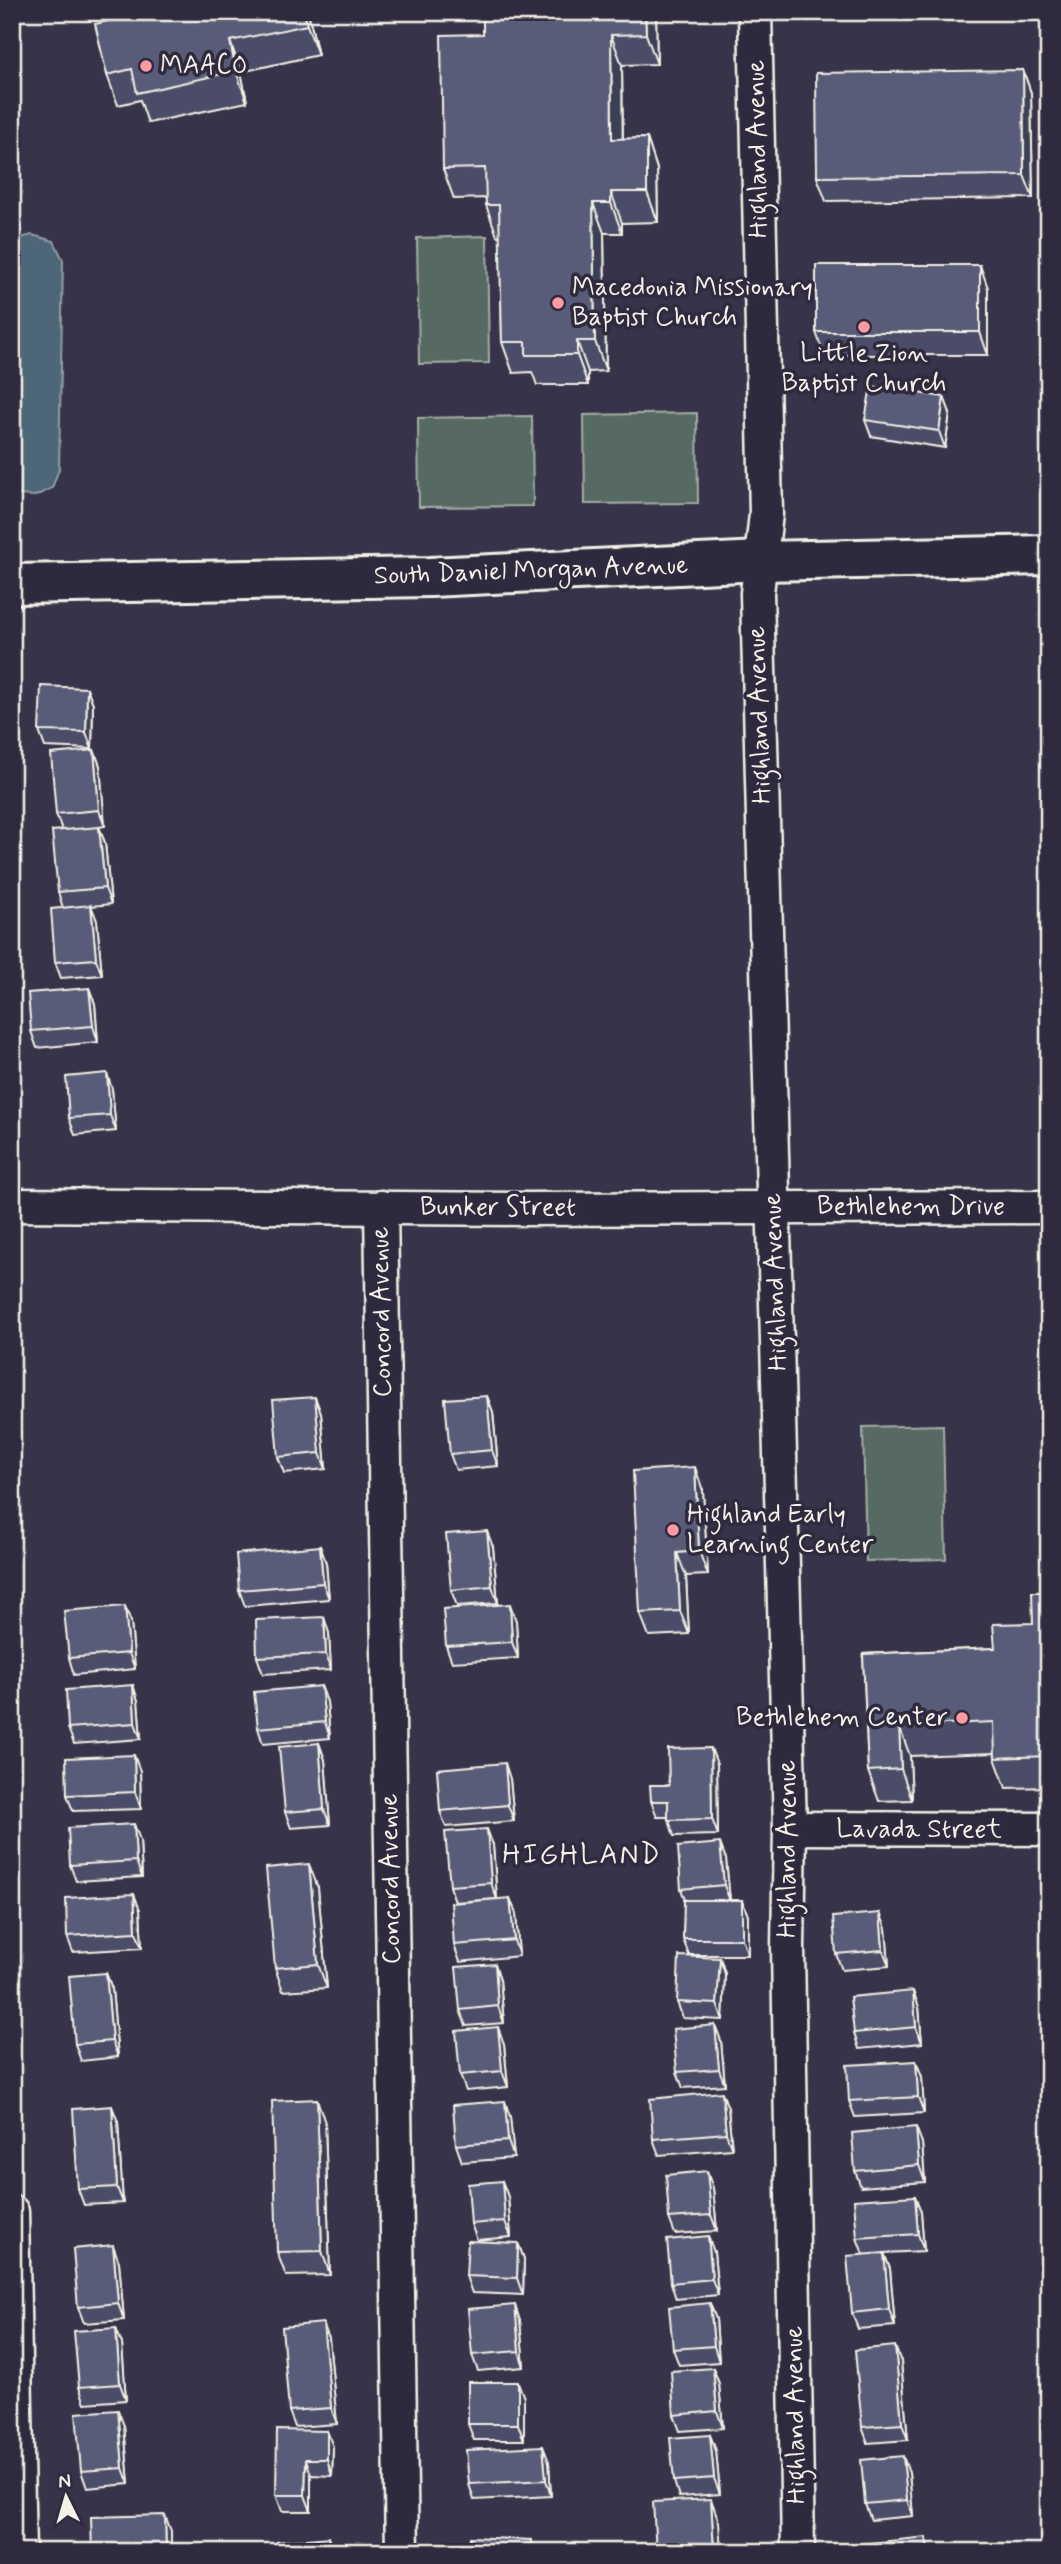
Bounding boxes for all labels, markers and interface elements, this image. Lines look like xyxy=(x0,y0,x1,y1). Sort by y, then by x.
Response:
place label: MAACO xyxy=(160,49,247,83)
marker: MAACO xyxy=(138,58,154,74)
street label: Highland Avenue xyxy=(739,60,780,238)
place label: Macedonia Missionary Baptist Church xyxy=(572,271,813,335)
marker: Macedonia Missionary Baptist Church xyxy=(550,295,566,311)
marker: Little Zion Baptist Church xyxy=(856,319,872,335)
place label: Little Zion Baptist Church xyxy=(781,337,947,401)
street label: South Daniel Morgan Avenue xyxy=(373,549,689,595)
street label: Highland Avenue xyxy=(740,625,783,805)
street label: Bethlehem Drive xyxy=(817,1190,1005,1224)
street label: Bunker Street xyxy=(420,1191,576,1225)
street label: Highland Avenue xyxy=(756,1192,799,1372)
street label: Concord Avenue xyxy=(364,1226,400,1398)
place label: Highland Early Learning Center xyxy=(687,1498,874,1565)
marker: Highland Early Learning Center xyxy=(665,1522,681,1538)
place label: Bethlehem Center xyxy=(736,1701,948,1735)
marker: Bethlehem Center xyxy=(954,1710,970,1726)
street label: Highland Avenue xyxy=(771,1760,808,1938)
street label: Concord Avenue xyxy=(373,1793,409,1965)
street label: Lavada Street xyxy=(836,1813,1002,1847)
district label: HIGHLAND xyxy=(502,1837,662,1874)
street label: Highland Avenue xyxy=(777,2326,818,2504)
north arrow xyxy=(32,2462,102,2532)
text: N xyxy=(57,2469,72,2495)

